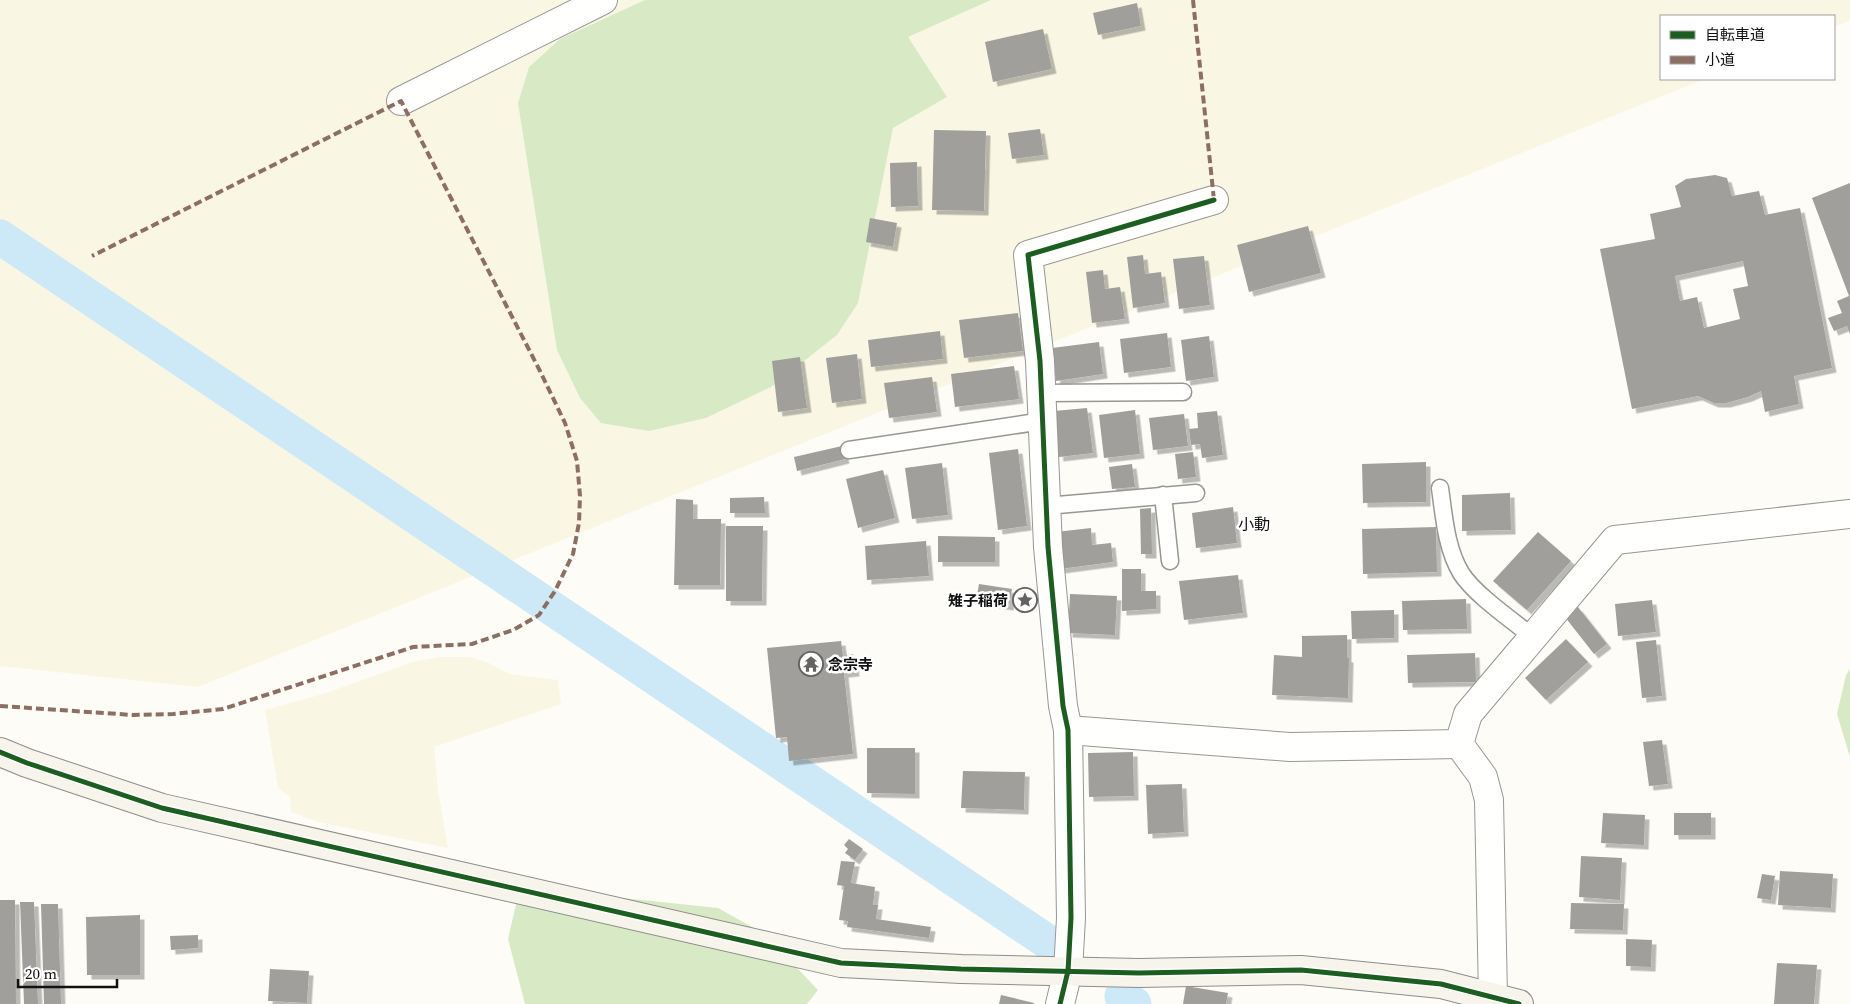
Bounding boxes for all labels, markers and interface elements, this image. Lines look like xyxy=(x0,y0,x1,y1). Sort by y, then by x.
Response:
legend xyxy=(1660,15,1835,80)
text: 自転車道 xyxy=(1705,24,1765,45)
text: 小道 xyxy=(1705,49,1735,70)
district label: 小動 xyxy=(1238,513,1270,535)
place icon: 雉子稲荷 xyxy=(1012,587,1038,613)
place label: 雉子稲荷 xyxy=(948,590,1008,611)
temple icon: 念宗寺 xyxy=(798,651,824,677)
place label: 念宗寺 xyxy=(828,654,873,675)
scale bar xyxy=(18,956,116,988)
text: 20 m xyxy=(25,963,57,984)

